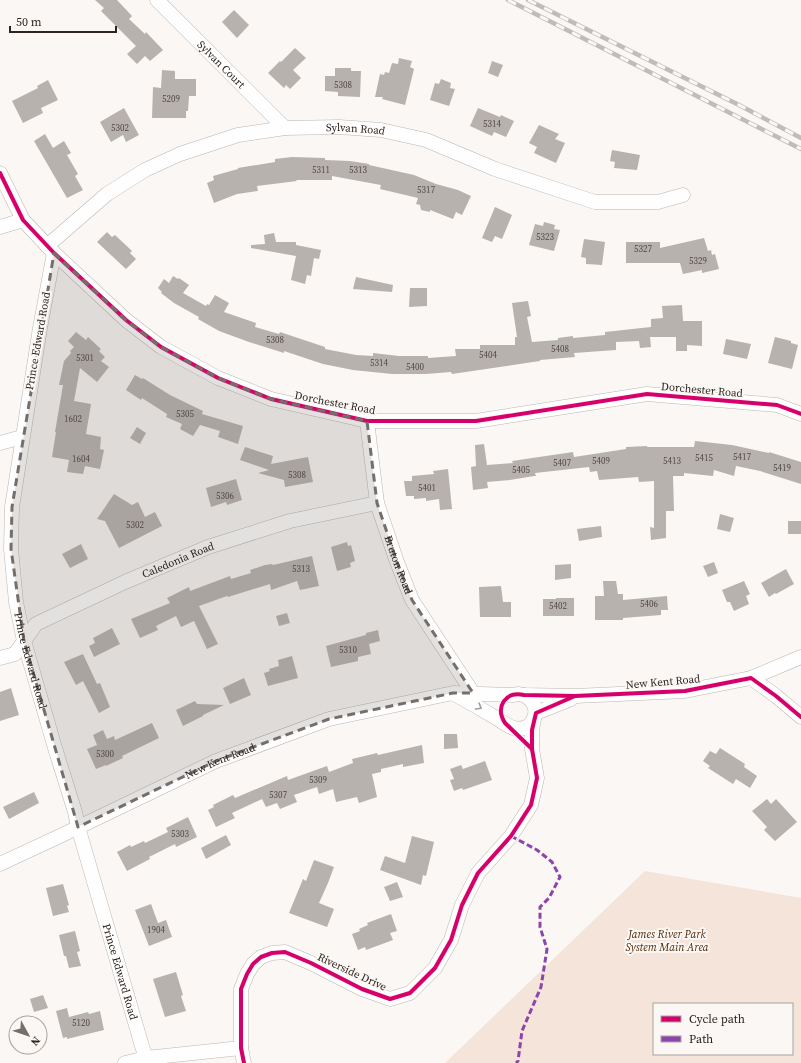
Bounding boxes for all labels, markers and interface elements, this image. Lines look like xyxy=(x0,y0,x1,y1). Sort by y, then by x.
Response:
scale bar xyxy=(10,8,116,34)
text: 50 m xyxy=(16,14,42,30)
street label: Sylvan Court xyxy=(194,37,249,92)
house number: 5308 xyxy=(334,79,352,91)
house number: 5209 xyxy=(162,93,180,105)
house number: 5314 xyxy=(483,118,501,130)
street label: Sylvan Road xyxy=(326,119,387,138)
house number: 5302 xyxy=(111,122,129,134)
house number: 5311 xyxy=(312,164,330,176)
house number: 5313 xyxy=(349,164,367,176)
house number: 5317 xyxy=(417,184,435,196)
house number: 5323 xyxy=(536,231,554,243)
house number: 5327 xyxy=(634,243,652,255)
house number: 5329 xyxy=(689,255,707,267)
street label: Prince Edward Road xyxy=(22,290,54,391)
house number: 5308 xyxy=(266,334,284,346)
house number: 5408 xyxy=(551,343,569,355)
house number: 5404 xyxy=(479,349,497,361)
house number: 5301 xyxy=(76,352,94,364)
house number: 5314 xyxy=(370,357,388,369)
house number: 5400 xyxy=(406,361,424,373)
street label: Dorchester Road xyxy=(661,379,744,401)
street label: Dorchester Road xyxy=(293,388,377,418)
house number: 5305 xyxy=(176,408,194,420)
house number: 1602 xyxy=(64,413,82,425)
house number: 5417 xyxy=(733,451,751,463)
house number: 5415 xyxy=(695,452,713,464)
house number: 1604 xyxy=(72,453,90,465)
house number: 5409 xyxy=(592,455,610,467)
house number: 5413 xyxy=(663,455,681,467)
house number: 5407 xyxy=(553,457,571,469)
house number: 5419 xyxy=(773,462,791,474)
house number: 5405 xyxy=(512,464,530,476)
house number: 5308 xyxy=(288,469,306,481)
house number: 5401 xyxy=(418,482,436,494)
house number: 5306 xyxy=(216,490,234,502)
house number: 5302 xyxy=(126,519,144,531)
street label: Bruton Road xyxy=(381,533,417,597)
street label: Caledonia Road xyxy=(140,538,217,582)
house number: 5313 xyxy=(292,563,310,575)
house number: 5406 xyxy=(640,598,658,610)
house number: 5402 xyxy=(549,600,567,612)
street label: Prince Edward Road xyxy=(11,611,51,711)
house number: 5310 xyxy=(339,644,357,656)
street label: New Kent Road xyxy=(625,671,702,693)
one-way arrow xyxy=(475,703,482,710)
street label: New Kent Road xyxy=(182,739,258,782)
house number: 5300 xyxy=(96,748,114,760)
house number: 5309 xyxy=(309,774,327,786)
house number: 5307 xyxy=(269,789,287,801)
house number: 5303 xyxy=(171,828,189,840)
street label: Prince Edward Road xyxy=(99,922,142,1022)
house number: 1904 xyxy=(147,924,165,936)
park label: James River Park System Main Area xyxy=(625,927,709,955)
street label: Riverside Drive xyxy=(315,949,389,995)
legend xyxy=(653,1003,793,1055)
text: Cycle path xyxy=(689,1011,745,1027)
north arrow xyxy=(8,1015,48,1055)
house number: 5120 xyxy=(72,1017,90,1029)
text: Path xyxy=(689,1031,713,1047)
text: N xyxy=(27,1033,44,1049)

